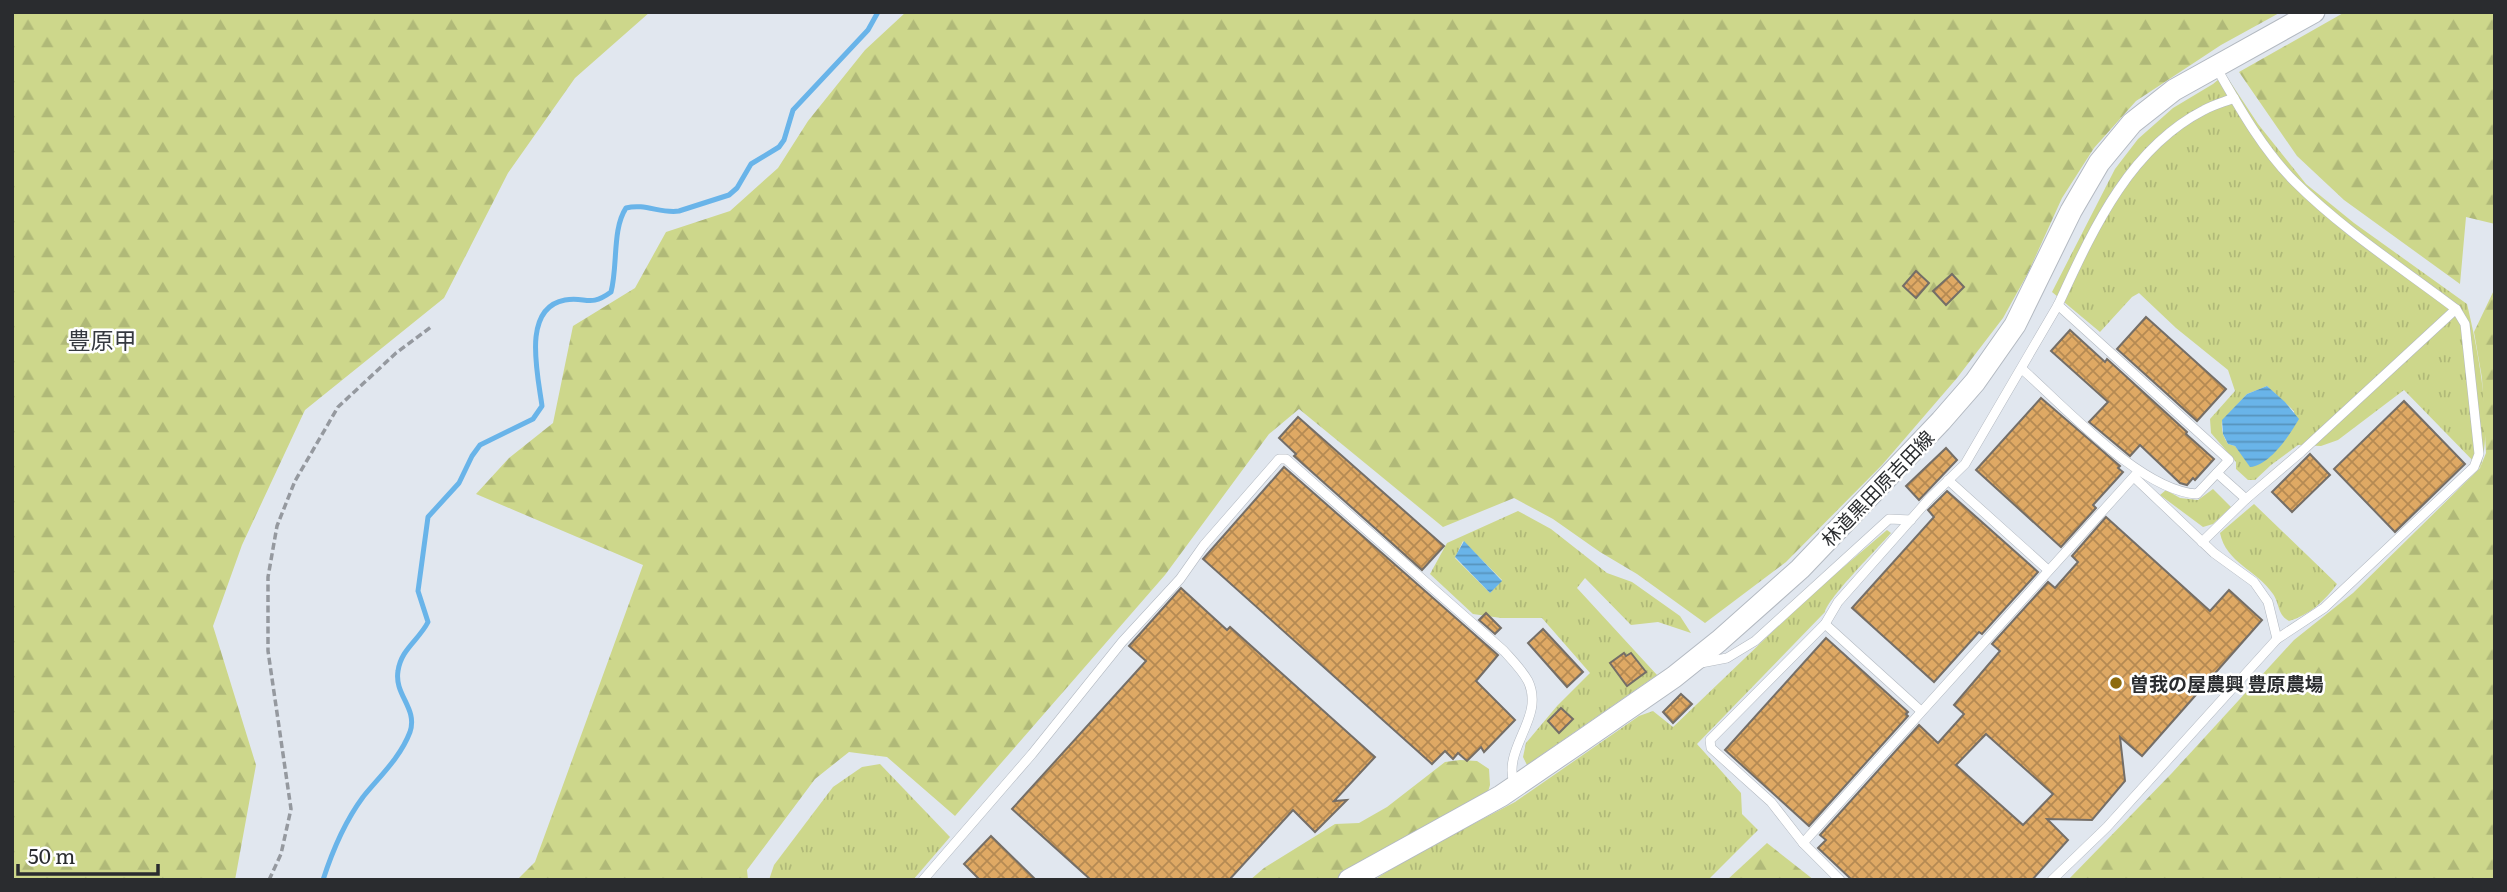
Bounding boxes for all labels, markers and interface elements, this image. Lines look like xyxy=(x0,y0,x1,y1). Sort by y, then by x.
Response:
district label: 豊原甲 xyxy=(68,322,137,356)
street label: 林道黒田原吉田線 xyxy=(1814,424,1940,552)
place label: 曽我の屋農興 豊原農場 xyxy=(2130,669,2324,697)
marker: 曽我の屋農興 豊原農場 xyxy=(2108,675,2124,691)
scale bar xyxy=(18,832,158,876)
text: 50 m xyxy=(28,839,75,870)

